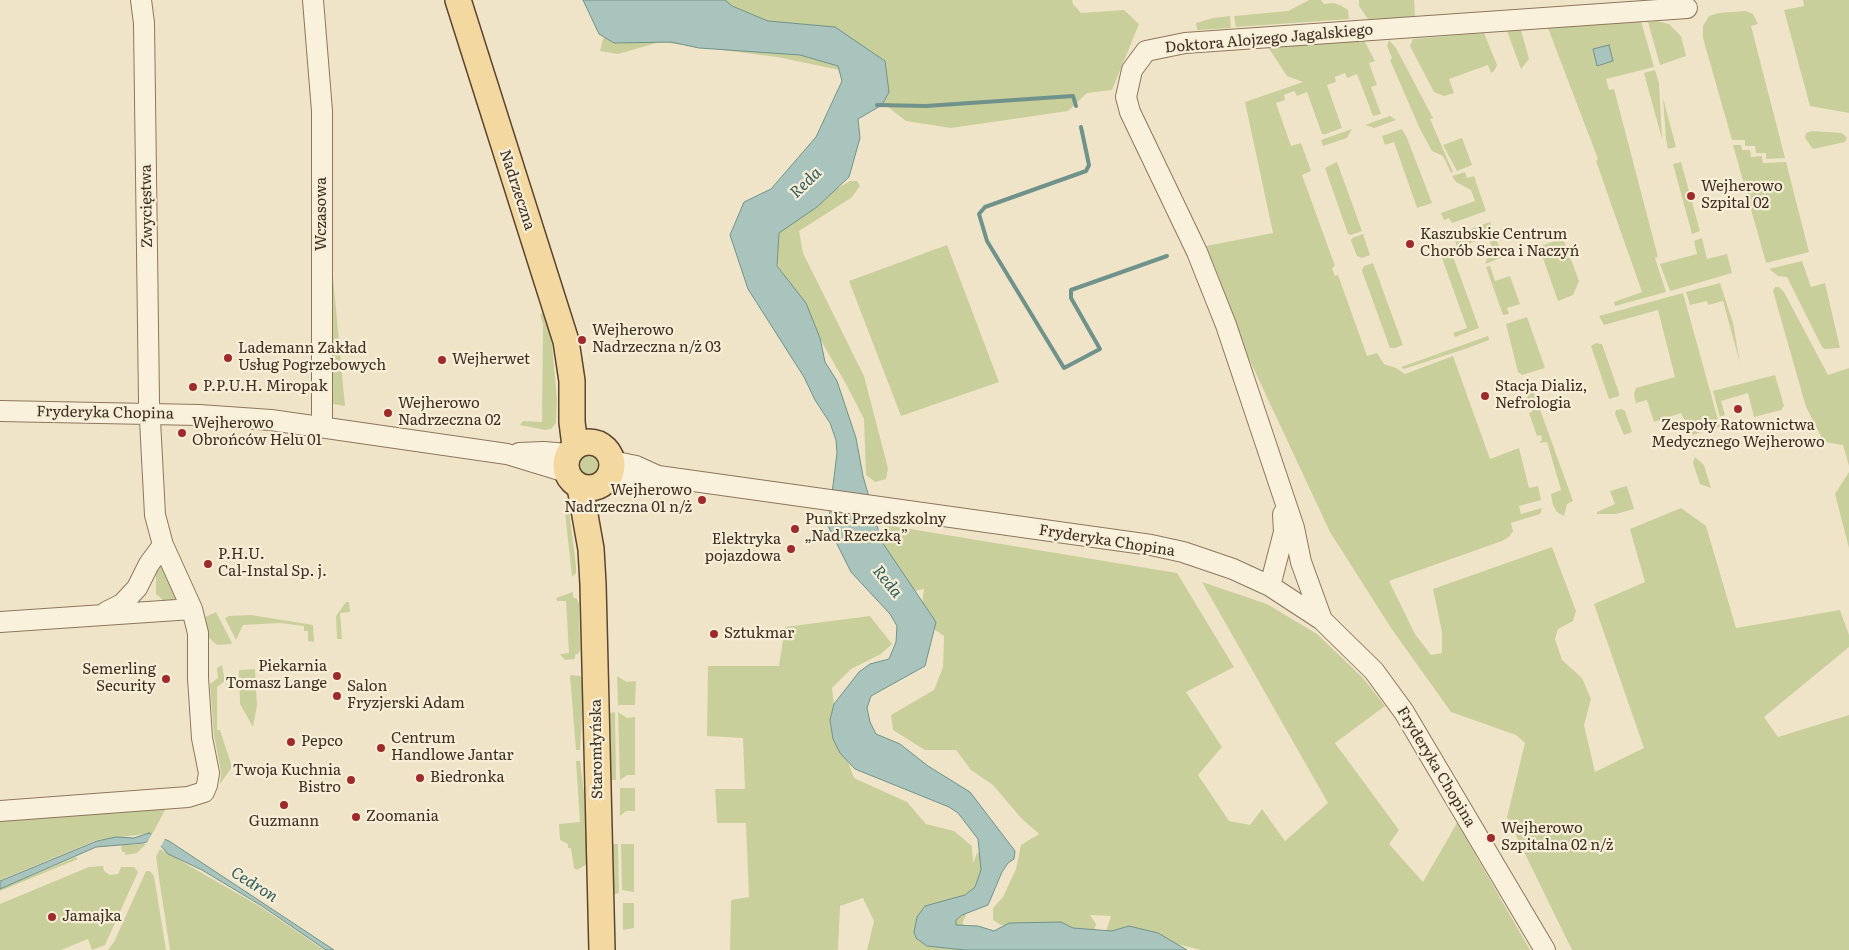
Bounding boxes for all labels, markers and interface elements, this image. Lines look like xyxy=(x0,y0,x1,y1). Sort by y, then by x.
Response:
street label: Doktora Alojzego Jagalskiego xyxy=(1164,21,1374,57)
street label: Nadrzeczna xyxy=(495,147,539,233)
street label: Zwycięstwa xyxy=(137,164,157,248)
water label: Reda xyxy=(786,164,826,202)
street label: Wczasowa xyxy=(313,177,331,251)
place label: Wejherowo Szpital 02 xyxy=(1701,178,1783,213)
marker: Wejherowo Szpital 02 xyxy=(1685,190,1697,202)
place label: Kaszubskie Centrum Chorób Serca i Naczyń xyxy=(1420,226,1579,261)
marker: Kaszubskie Centrum Chorób Serca i Naczyń xyxy=(1404,238,1416,250)
place label: Wejherowo Nadrzeczna n/ż 03 xyxy=(592,322,721,357)
marker: Wejherowo Nadrzeczna n/ż 03 xyxy=(576,334,588,346)
place label: Lademann Zakład Usług Pogrzebowych xyxy=(238,340,386,375)
place label: Wejherwet xyxy=(452,351,530,369)
marker: Lademann Zakład Usług Pogrzebowych xyxy=(222,352,234,364)
marker: Wejherwet xyxy=(436,354,448,366)
place label: P.P.U.H. Miropak xyxy=(203,378,328,396)
place label: Stacja Dializ, Nefrologia xyxy=(1495,378,1587,413)
marker: P.P.U.H. Miropak xyxy=(187,381,199,393)
marker: Stacja Dializ, Nefrologia xyxy=(1479,390,1491,402)
place label: Wejherowo Nadrzeczna 02 xyxy=(398,395,501,430)
street label: Fryderyka Chopina xyxy=(36,403,174,423)
marker: Zespoły Ratownictwa Medycznego Wejherowo xyxy=(1732,403,1744,415)
marker: Wejherowo Nadrzeczna 02 xyxy=(382,407,394,419)
place label: Wejherowo Obrońców Helu 01 xyxy=(192,415,322,450)
place label: Zespoły Ratownictwa Medycznego Wejherowo xyxy=(1651,417,1825,452)
marker: Wejherowo Obrońców Helu 01 xyxy=(176,427,188,439)
place label: Wejherowo Nadrzeczna 01 n/ż xyxy=(564,482,692,517)
marker: Wejherowo Nadrzeczna 01 n/ż xyxy=(696,494,708,506)
place label: Punkt Przedszkolny „Nad Rzeczką” xyxy=(805,511,946,546)
street label: Fryderyka Chopina xyxy=(1038,521,1176,561)
marker: Punkt Przedszkolny „Nad Rzeczką” xyxy=(789,523,801,535)
place label: Elektryka pojazdowa xyxy=(705,531,781,566)
marker: Elektryka pojazdowa xyxy=(785,543,797,555)
place label: P.H.U. Cal-Instal Sp. j. xyxy=(218,546,327,581)
marker: P.H.U. Cal-Instal Sp. j. xyxy=(202,558,214,570)
water label: Reda xyxy=(868,562,906,602)
place label: Sztukmar xyxy=(724,625,794,643)
marker: Sztukmar xyxy=(708,628,720,640)
place label: Piekarnia Tomasz Lange xyxy=(226,658,327,693)
place label: Semerling Security xyxy=(82,661,156,696)
marker: Piekarnia Tomasz Lange xyxy=(331,670,343,682)
marker: Semerling Security xyxy=(160,673,172,685)
place label: Salon Fryzjerski Adam xyxy=(347,678,465,713)
marker: Salon Fryzjerski Adam xyxy=(331,690,343,702)
street label: Staromłyńska xyxy=(587,699,607,799)
street label: Fryderyka Chopina xyxy=(1393,703,1479,831)
place label: Centrum Handlowe Jantar xyxy=(391,730,514,765)
place label: Pepco xyxy=(301,733,343,751)
marker: Pepco xyxy=(285,736,297,748)
marker: Centrum Handlowe Jantar xyxy=(375,742,387,754)
place label: Twoja Kuchnia Bistro xyxy=(233,762,341,797)
place label: Biedronka xyxy=(430,769,505,787)
marker: Biedronka xyxy=(414,772,426,784)
marker: Twoja Kuchnia Bistro xyxy=(345,774,357,786)
marker: Guzmann xyxy=(278,799,290,811)
place label: Zoomania xyxy=(366,808,439,826)
marker: Zoomania xyxy=(350,811,362,823)
place label: Guzmann xyxy=(249,813,319,831)
place label: Wejherowo Szpitalna 02 n/ż xyxy=(1501,820,1613,855)
marker: Wejherowo Szpitalna 02 n/ż xyxy=(1485,832,1497,844)
water label: Cedron xyxy=(227,863,281,907)
place label: Jamajka xyxy=(62,908,122,926)
marker: Jamajka xyxy=(46,911,58,923)

